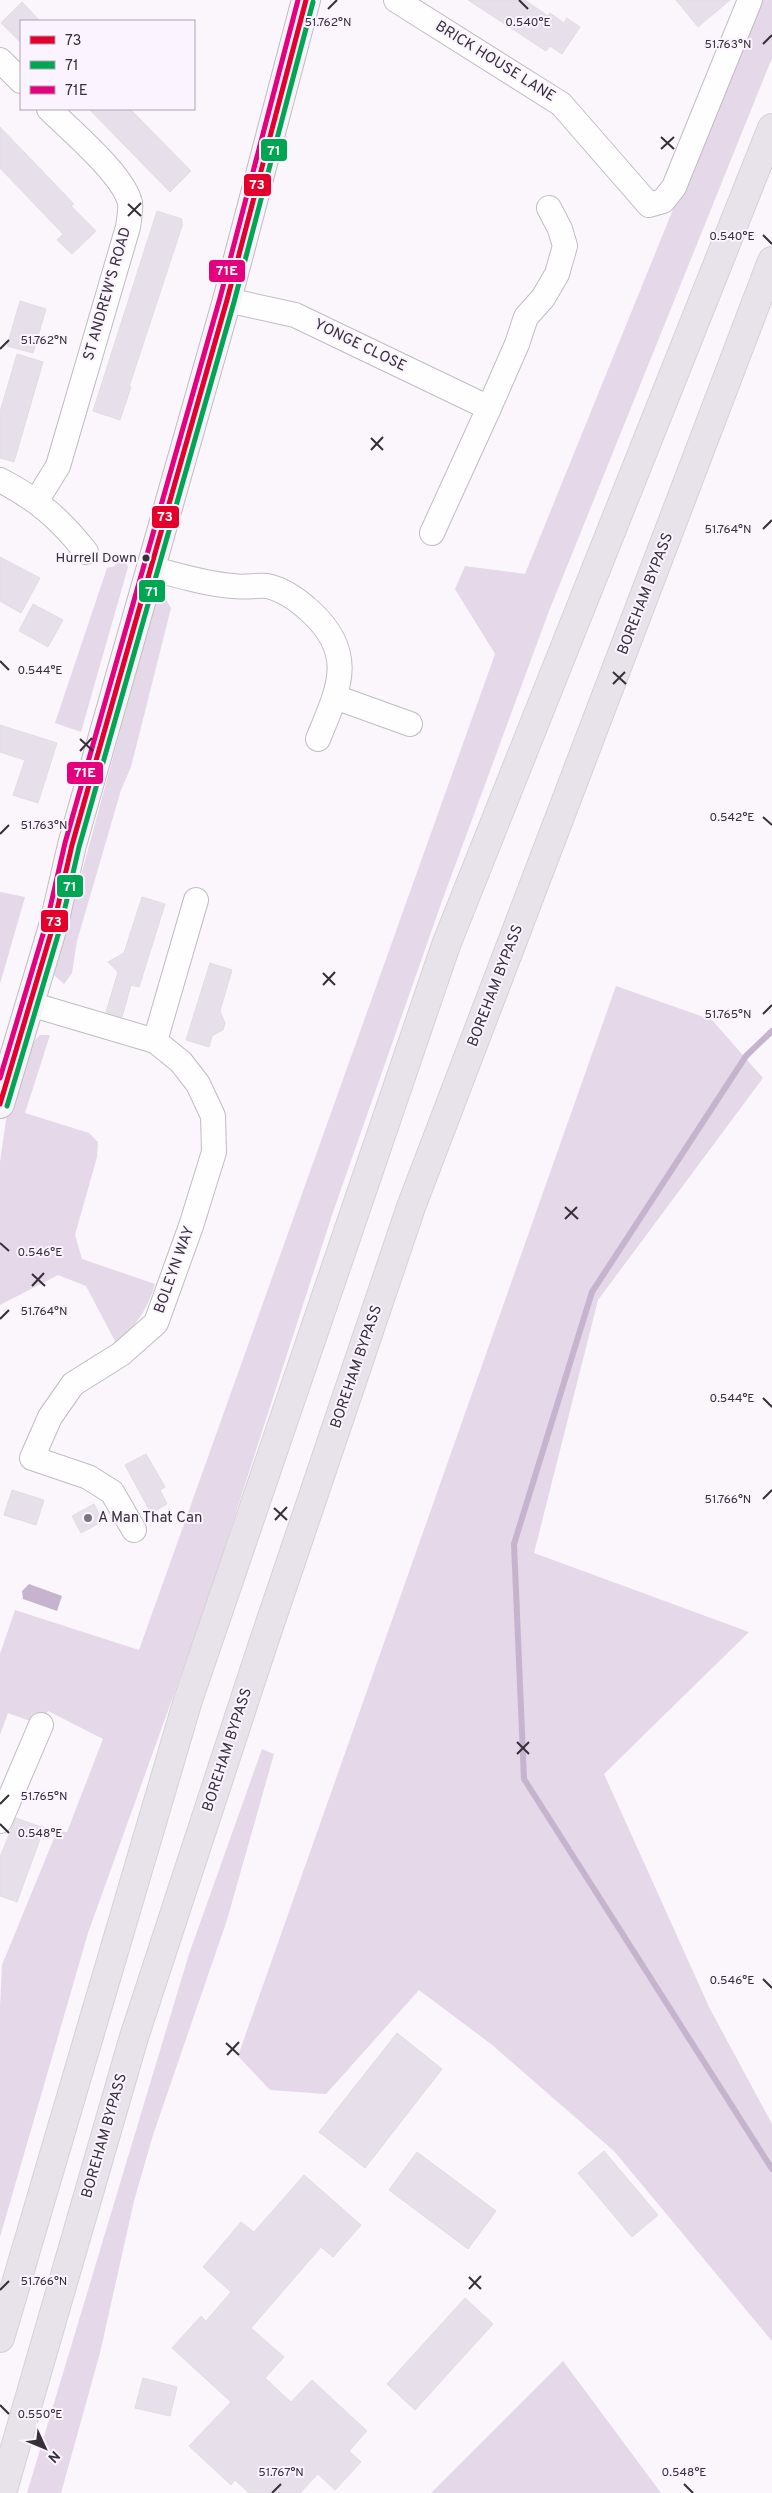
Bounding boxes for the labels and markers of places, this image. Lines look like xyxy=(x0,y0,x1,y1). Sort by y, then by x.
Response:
place label: Hurrell Down xyxy=(56,550,137,567)
marker: Hurrell Down xyxy=(141,553,151,563)
place label: A Man That Can xyxy=(98,1509,203,1528)
marker: A Man That Can xyxy=(82,1512,94,1524)

